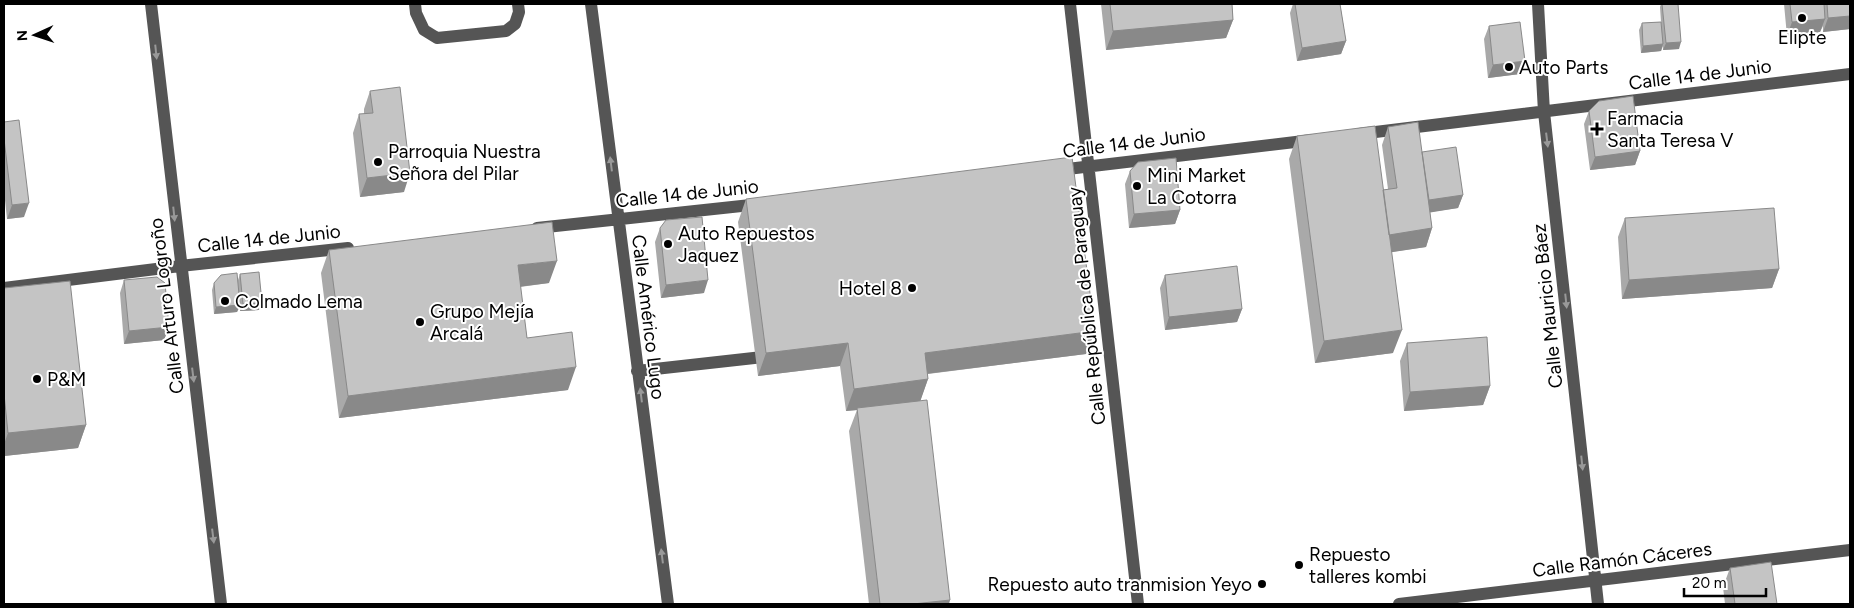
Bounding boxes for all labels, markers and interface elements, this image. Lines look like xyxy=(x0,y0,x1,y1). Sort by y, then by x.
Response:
north arrow xyxy=(10,10,60,60)
marker: Elipte xyxy=(1796,12,1808,24)
place label: Elipte xyxy=(1778,26,1826,49)
text: N xyxy=(14,30,31,42)
one-way arrow xyxy=(152,45,160,61)
street label: Calle 14 de Junio xyxy=(1627,54,1773,95)
place label: Auto Parts xyxy=(1519,56,1608,79)
marker: Auto Parts xyxy=(1503,61,1515,73)
place label: Farmacia Santa Teresa V xyxy=(1607,107,1733,152)
street label: Calle 14 de Junio xyxy=(1061,122,1207,163)
marker: Farmacia Santa Teresa V xyxy=(1591,123,1603,135)
one-way arrow xyxy=(1543,132,1551,148)
place label: Parroquia Nuestra Señora del Pilar xyxy=(388,140,541,185)
marker: Parroquia Nuestra Señora del Pilar xyxy=(372,156,384,168)
one-way arrow xyxy=(607,156,615,172)
place label: Mini Market La Cotorra xyxy=(1147,164,1246,209)
street label: Calle 14 de Junio xyxy=(614,175,760,212)
marker: Mini Market La Cotorra xyxy=(1131,180,1143,192)
street label: Calle República de Paraguay xyxy=(1063,186,1110,426)
one-way arrow xyxy=(170,206,178,222)
street label: Calle Arturo Logroño xyxy=(144,217,189,395)
street label: Calle 14 de Junio xyxy=(196,220,342,257)
place label: Auto Repuestos Jaquez xyxy=(678,222,815,267)
street label: Calle Mauricio Báez xyxy=(1527,222,1568,389)
street label: Calle Américo Lugo xyxy=(627,233,670,401)
marker: Auto Repuestos Jaquez xyxy=(662,238,674,250)
place label: Hotel 8 xyxy=(839,277,902,300)
marker: Hotel 8 xyxy=(906,282,918,294)
place label: Colmado Lema xyxy=(235,290,363,313)
one-way arrow xyxy=(1562,293,1570,309)
marker: Colmado Lema xyxy=(219,295,231,307)
place label: Grupo Mejía Arcalá xyxy=(430,300,534,345)
marker: Grupo Mejía Arcalá xyxy=(414,316,426,328)
one-way arrow xyxy=(189,367,197,383)
place label: P&M xyxy=(47,368,86,391)
marker: P&M xyxy=(31,373,43,385)
one-way arrow xyxy=(636,386,644,402)
one-way arrow xyxy=(1578,455,1586,471)
one-way arrow xyxy=(209,529,217,545)
street label: Calle Ramón Cáceres xyxy=(1531,537,1713,582)
place label: Repuesto talleres kombi xyxy=(1309,543,1427,588)
one-way arrow xyxy=(657,548,665,564)
marker: Repuesto talleres kombi xyxy=(1293,559,1305,571)
scale bar xyxy=(1684,566,1766,598)
place label: Repuesto auto tranmision Yeyo xyxy=(987,573,1252,596)
text: 20 m xyxy=(1692,574,1726,592)
marker: Repuesto auto tranmision Yeyo xyxy=(1256,578,1268,590)

